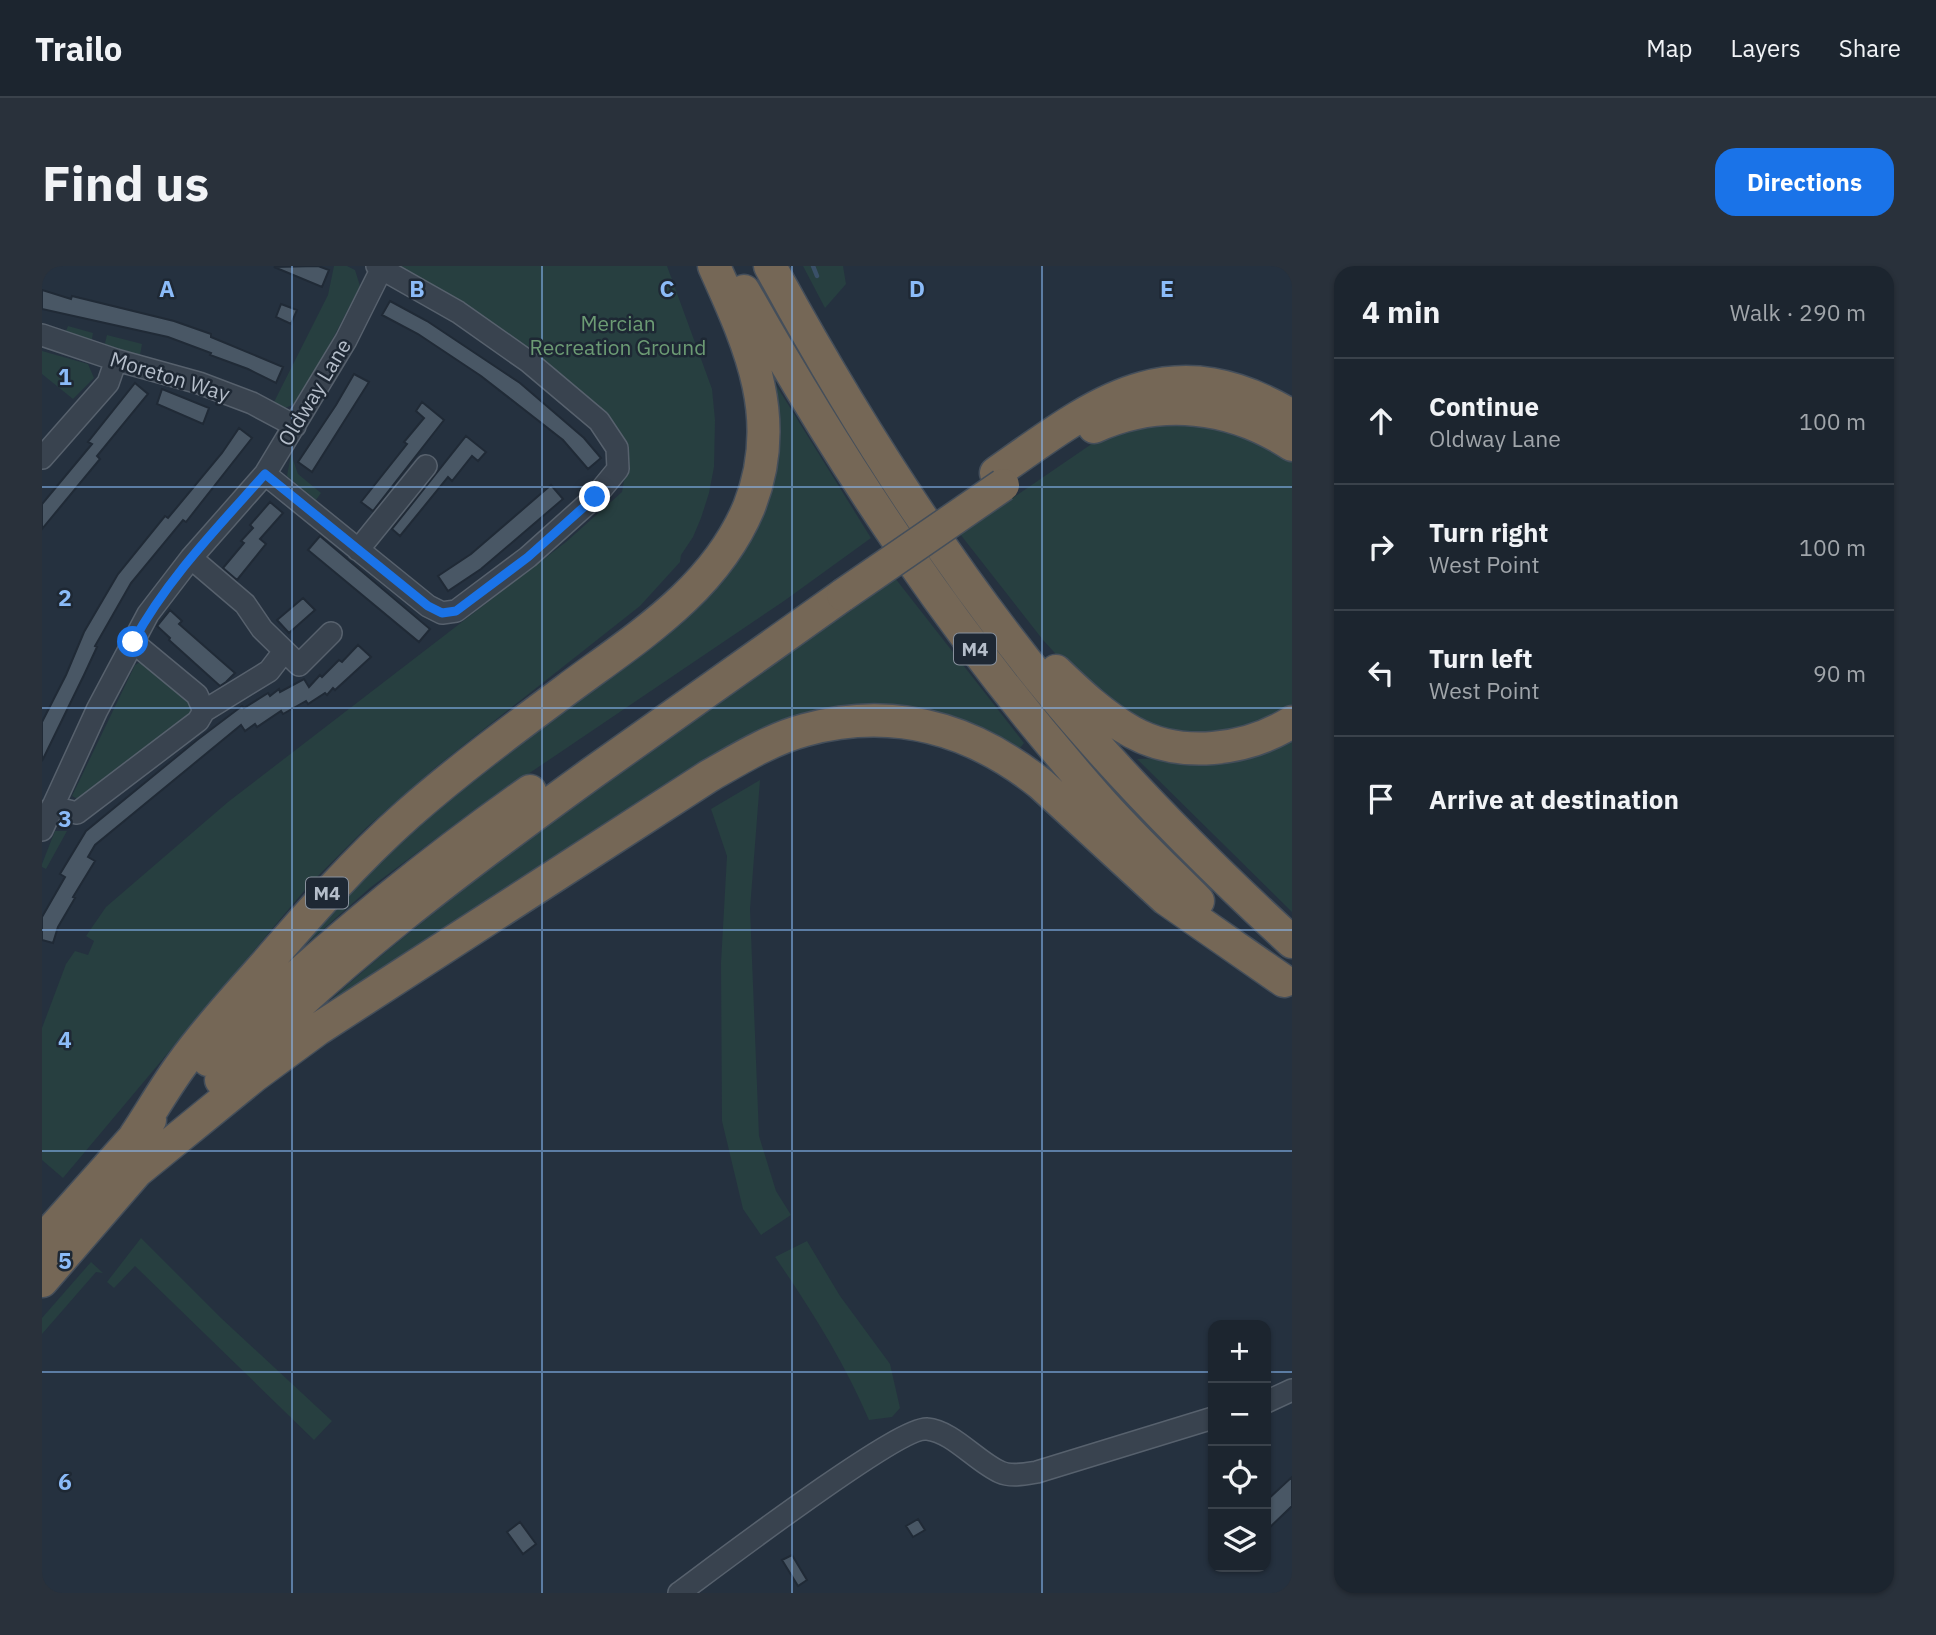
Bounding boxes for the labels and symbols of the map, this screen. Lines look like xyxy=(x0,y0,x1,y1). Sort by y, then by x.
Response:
text: A xyxy=(159,273,175,303)
text: B xyxy=(409,273,425,303)
text: C xyxy=(660,273,675,303)
text: D xyxy=(909,273,925,303)
text: E xyxy=(1160,273,1174,303)
park label: Mercian Recreation Ground xyxy=(530,309,706,361)
street label: Oldway Lane xyxy=(271,333,357,451)
street label: Moreton Way xyxy=(107,344,234,408)
text: 1 xyxy=(58,361,72,391)
route end xyxy=(579,481,610,512)
text: 2 xyxy=(58,582,72,612)
route start xyxy=(117,626,148,657)
road number: M4 xyxy=(954,634,996,664)
text: 3 xyxy=(58,803,72,833)
road number: M4 xyxy=(306,878,348,908)
text: 4 xyxy=(58,1024,72,1054)
text: 5 xyxy=(58,1245,72,1275)
text: 6 xyxy=(58,1466,72,1496)

